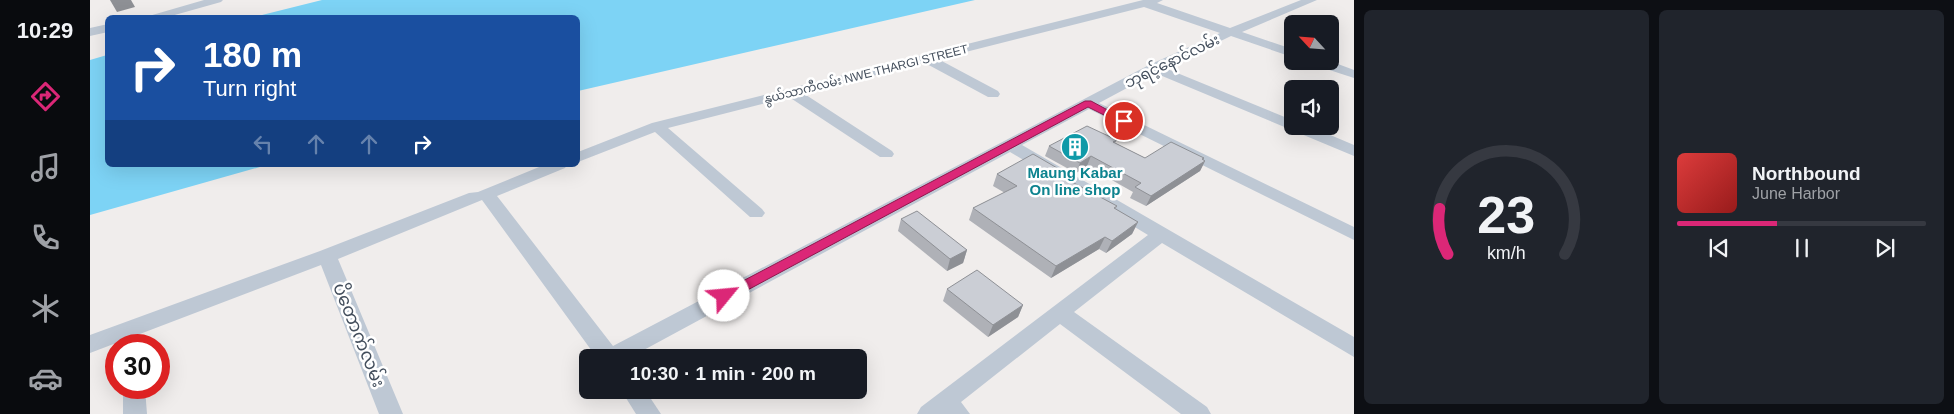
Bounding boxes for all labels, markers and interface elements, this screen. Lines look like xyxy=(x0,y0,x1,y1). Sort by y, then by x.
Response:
north arrow xyxy=(1284,15,1339,70)
map controls xyxy=(1284,15,1339,135)
text: 10:29 xyxy=(17,18,73,43)
street label: ဘုရင့်နောင်လမ်း xyxy=(1121,29,1224,94)
icon: right xyxy=(120,35,185,100)
text: 180 m xyxy=(203,35,302,74)
street label: နွယ်သာကီလမ်း NWE THARGI STREET xyxy=(762,40,971,109)
text: Turn right xyxy=(203,76,296,101)
icon: directions xyxy=(28,79,63,114)
button: sound xyxy=(1284,80,1339,135)
pin xyxy=(1103,100,1145,142)
icon: arrive xyxy=(1110,107,1138,135)
icon: left xyxy=(249,130,277,158)
icon: ahead xyxy=(302,130,330,158)
icon: ahead xyxy=(355,130,383,158)
icon: right xyxy=(408,130,436,158)
building icon: Maung Kabar On line shop xyxy=(1060,132,1090,162)
icon: music xyxy=(28,150,63,185)
text: Northbound xyxy=(1752,163,1861,184)
place label: Maung Kabar On line shop xyxy=(1027,164,1123,198)
text: June Harbor xyxy=(1752,185,1840,202)
text: 23 xyxy=(1478,186,1535,244)
icon: phone xyxy=(28,220,63,255)
icon: previous xyxy=(1705,234,1733,262)
icon: pause xyxy=(1788,234,1816,262)
icon: next xyxy=(1871,234,1899,262)
text: km/h xyxy=(1487,243,1526,263)
position arrow xyxy=(697,269,749,321)
street label: ပိတောက်လမ်း xyxy=(329,278,393,390)
icon: climate xyxy=(28,291,63,326)
speed limit sign: 30 xyxy=(105,334,170,399)
icon: car xyxy=(28,361,63,396)
text: 10:30 · 1 min · 200 m xyxy=(630,363,816,384)

